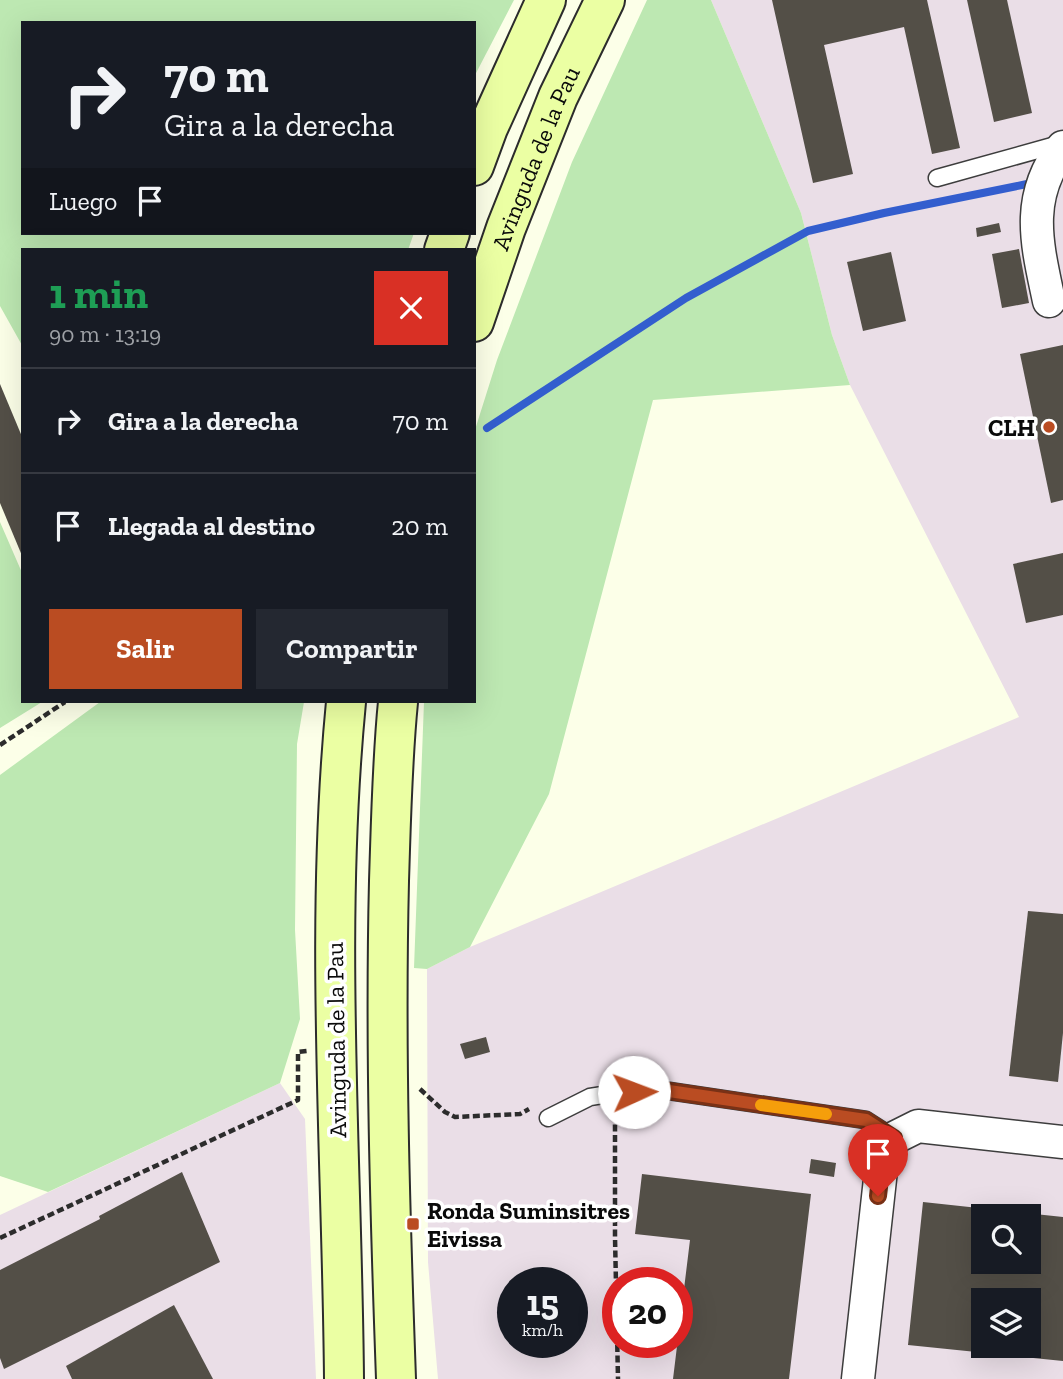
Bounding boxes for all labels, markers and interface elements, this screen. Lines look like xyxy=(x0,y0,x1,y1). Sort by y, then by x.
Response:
text: 70 m xyxy=(164,46,269,105)
icon: right xyxy=(49,49,140,140)
street label: Avinguda de la Pau xyxy=(485,61,586,254)
text: Gira a la derecha xyxy=(164,106,394,144)
icon: arrive xyxy=(131,182,169,220)
text: Luego xyxy=(49,185,117,217)
text: 1 min xyxy=(49,268,148,319)
button: close xyxy=(374,271,448,345)
text: 90 m · 13:19 xyxy=(49,320,161,348)
icon: right xyxy=(49,402,87,440)
text: Gira a la derecha xyxy=(108,405,298,437)
text: 70 m xyxy=(392,405,448,437)
place label: CLH xyxy=(988,413,1035,442)
marker: CLH xyxy=(1041,419,1057,435)
icon: arrive xyxy=(49,507,87,545)
text: Llegada al destino xyxy=(108,510,315,542)
text: 20 m xyxy=(391,510,448,542)
button: Salir xyxy=(49,609,242,689)
button: Compartir xyxy=(256,609,448,689)
street label: Avinguda de la Pau xyxy=(320,941,352,1138)
position arrow xyxy=(597,1055,671,1129)
pin xyxy=(848,1124,908,1196)
icon: arrive xyxy=(859,1135,897,1173)
place label: Ronda Suminsitres Eivissa xyxy=(427,1196,630,1253)
map controls xyxy=(971,1204,1041,1358)
button: search xyxy=(971,1204,1041,1274)
marker: Ronda Suminsitres Eivissa xyxy=(405,1216,421,1232)
speed limit sign: 20 xyxy=(602,1267,693,1358)
text: 15 xyxy=(526,1282,559,1324)
button: layers xyxy=(971,1288,1041,1358)
text: km/h xyxy=(522,1319,563,1341)

